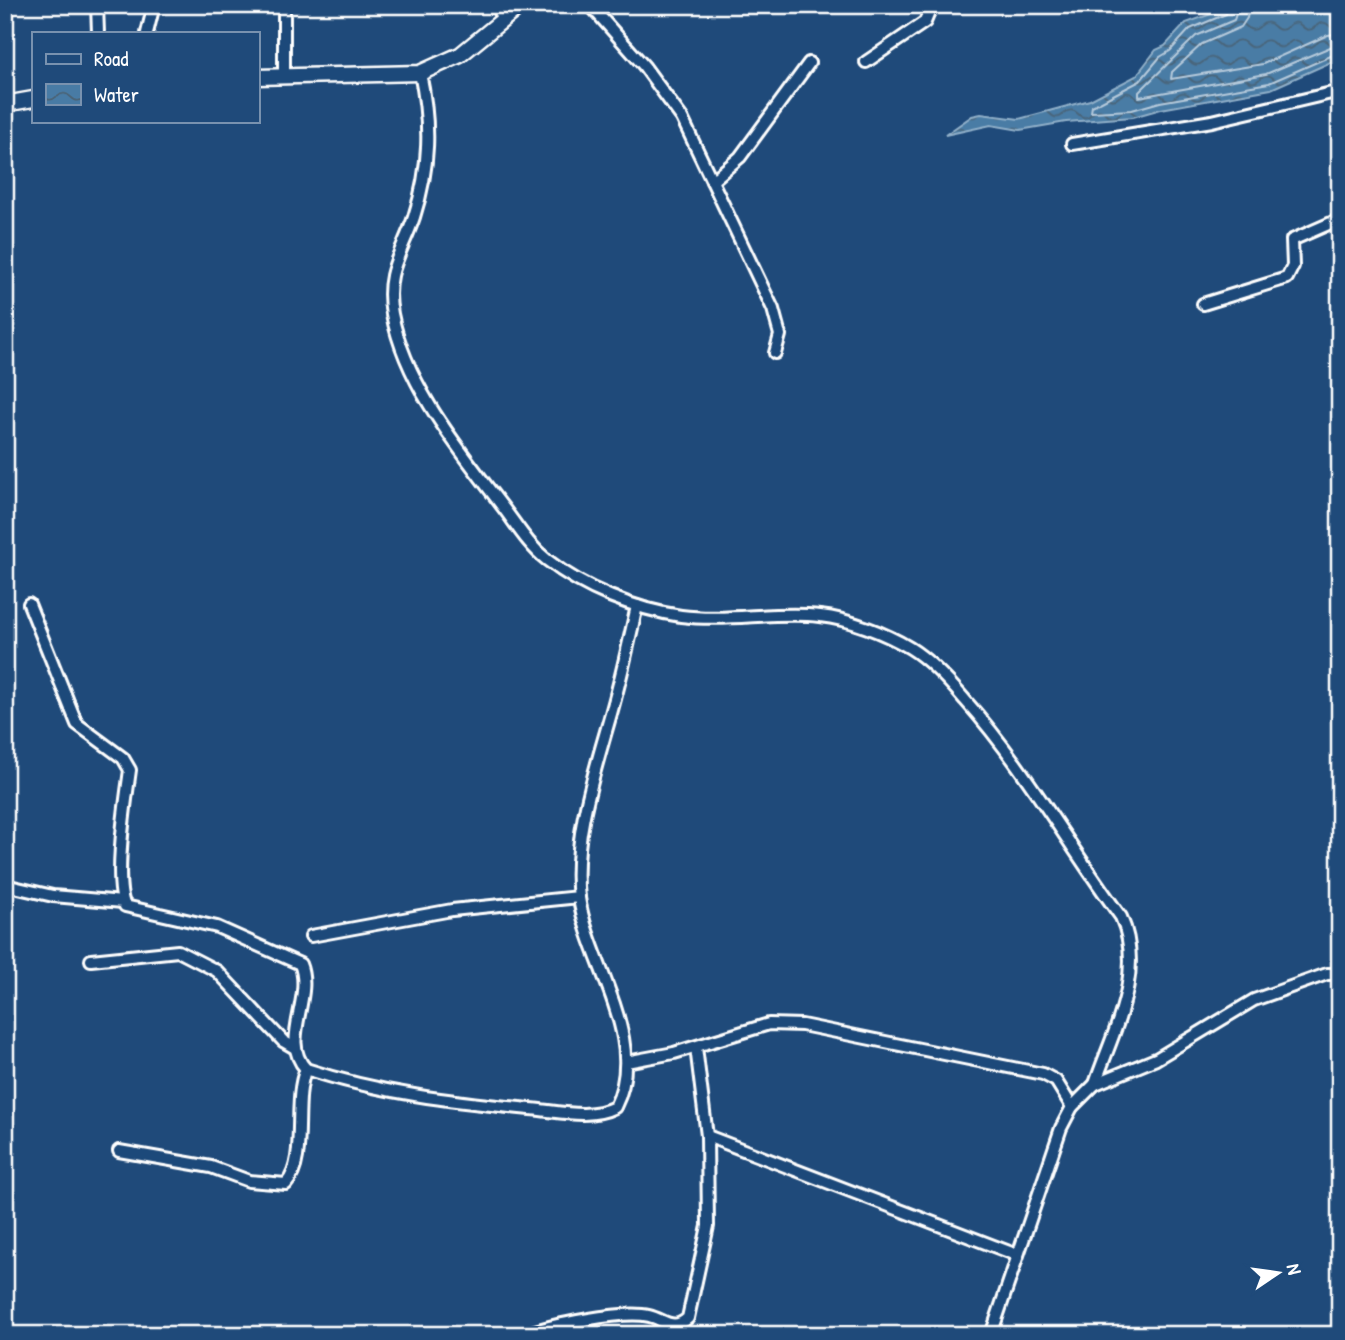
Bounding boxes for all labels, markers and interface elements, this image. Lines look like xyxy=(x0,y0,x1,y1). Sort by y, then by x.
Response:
legend xyxy=(32,32,259,122)
text: Road xyxy=(94,44,128,73)
text: Water xyxy=(94,80,139,109)
north arrow xyxy=(1244,1238,1314,1308)
text: N xyxy=(1281,1261,1308,1277)

